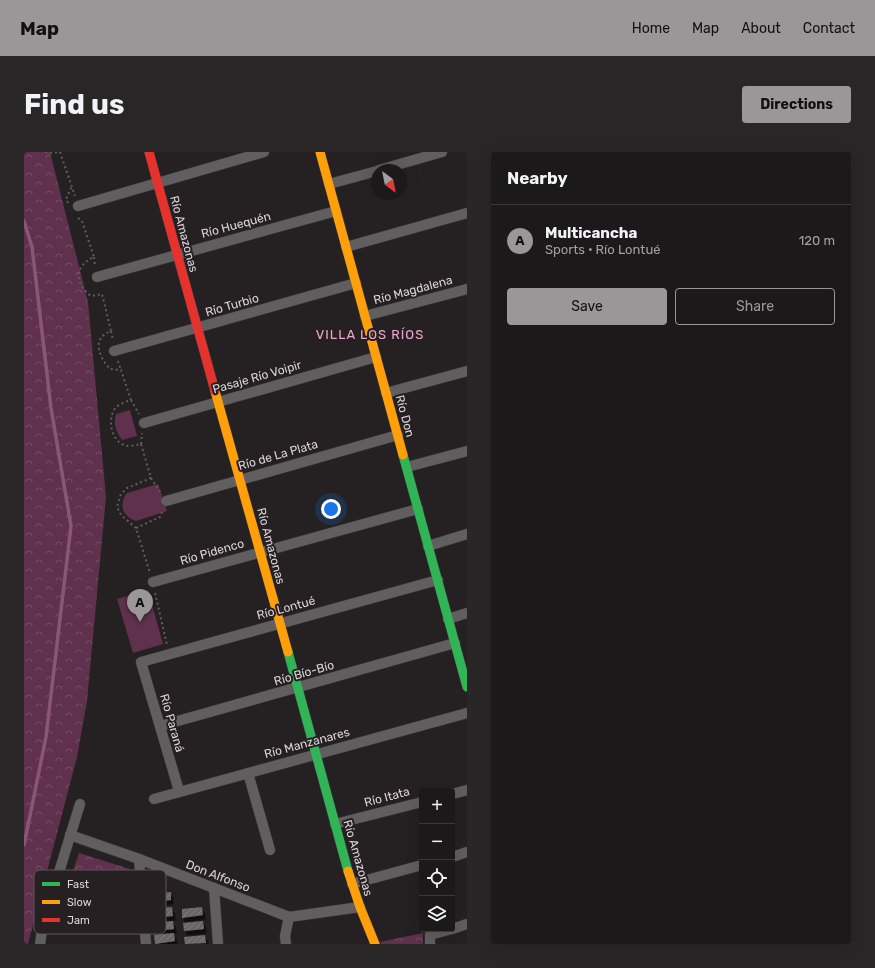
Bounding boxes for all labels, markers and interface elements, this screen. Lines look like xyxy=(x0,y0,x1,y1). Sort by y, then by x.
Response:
text: Map xyxy=(20,17,59,40)
text: Home xyxy=(632,20,670,37)
text: Map xyxy=(692,20,719,37)
text: About xyxy=(741,20,781,37)
text: Contact xyxy=(803,20,855,37)
button: Directions xyxy=(742,86,851,123)
text: Find us xyxy=(24,88,124,121)
north arrow xyxy=(371,164,407,200)
text: Nearby xyxy=(507,168,568,188)
street label: Río Amazonas xyxy=(167,194,201,274)
street label: Río Huequén xyxy=(200,209,272,241)
text: Multicancha xyxy=(545,224,637,242)
text: A xyxy=(515,233,525,248)
text: 120 m xyxy=(799,233,835,248)
text: Sports · Río Lontué xyxy=(545,242,661,257)
street label: Río Magdalena xyxy=(372,273,454,307)
button: Save xyxy=(507,288,667,325)
button: Share xyxy=(675,288,835,325)
street label: Río Turbio xyxy=(204,291,260,319)
district label: VILLA LOS RÍOS xyxy=(316,327,424,342)
street label: Pasaje Río Voipir xyxy=(211,358,303,396)
street label: Río Don xyxy=(393,393,417,439)
street label: Río de La Plata xyxy=(237,437,319,473)
your location xyxy=(321,499,341,519)
street label: Río Amazonas xyxy=(254,506,288,586)
street label: Río Pidenco xyxy=(178,536,246,568)
pin: A xyxy=(127,589,153,622)
street label: Río Lontué xyxy=(255,593,317,623)
street label: Río Bío-Bío xyxy=(272,658,336,688)
street label: Río Paraná xyxy=(157,692,187,754)
street label: Río Manzanares xyxy=(263,725,351,761)
street label: Río Itata xyxy=(363,784,411,810)
map controls xyxy=(419,788,455,932)
button: + xyxy=(419,788,455,824)
street label: Río Amazonas xyxy=(340,818,376,898)
button: − xyxy=(419,824,455,860)
street label: Don Alfonso xyxy=(184,857,252,895)
button: locate xyxy=(419,860,455,896)
legend xyxy=(34,870,166,934)
text: Fast xyxy=(67,878,90,891)
text: Slow xyxy=(67,896,92,909)
button: layers xyxy=(419,896,455,932)
text: Jam xyxy=(67,914,90,927)

